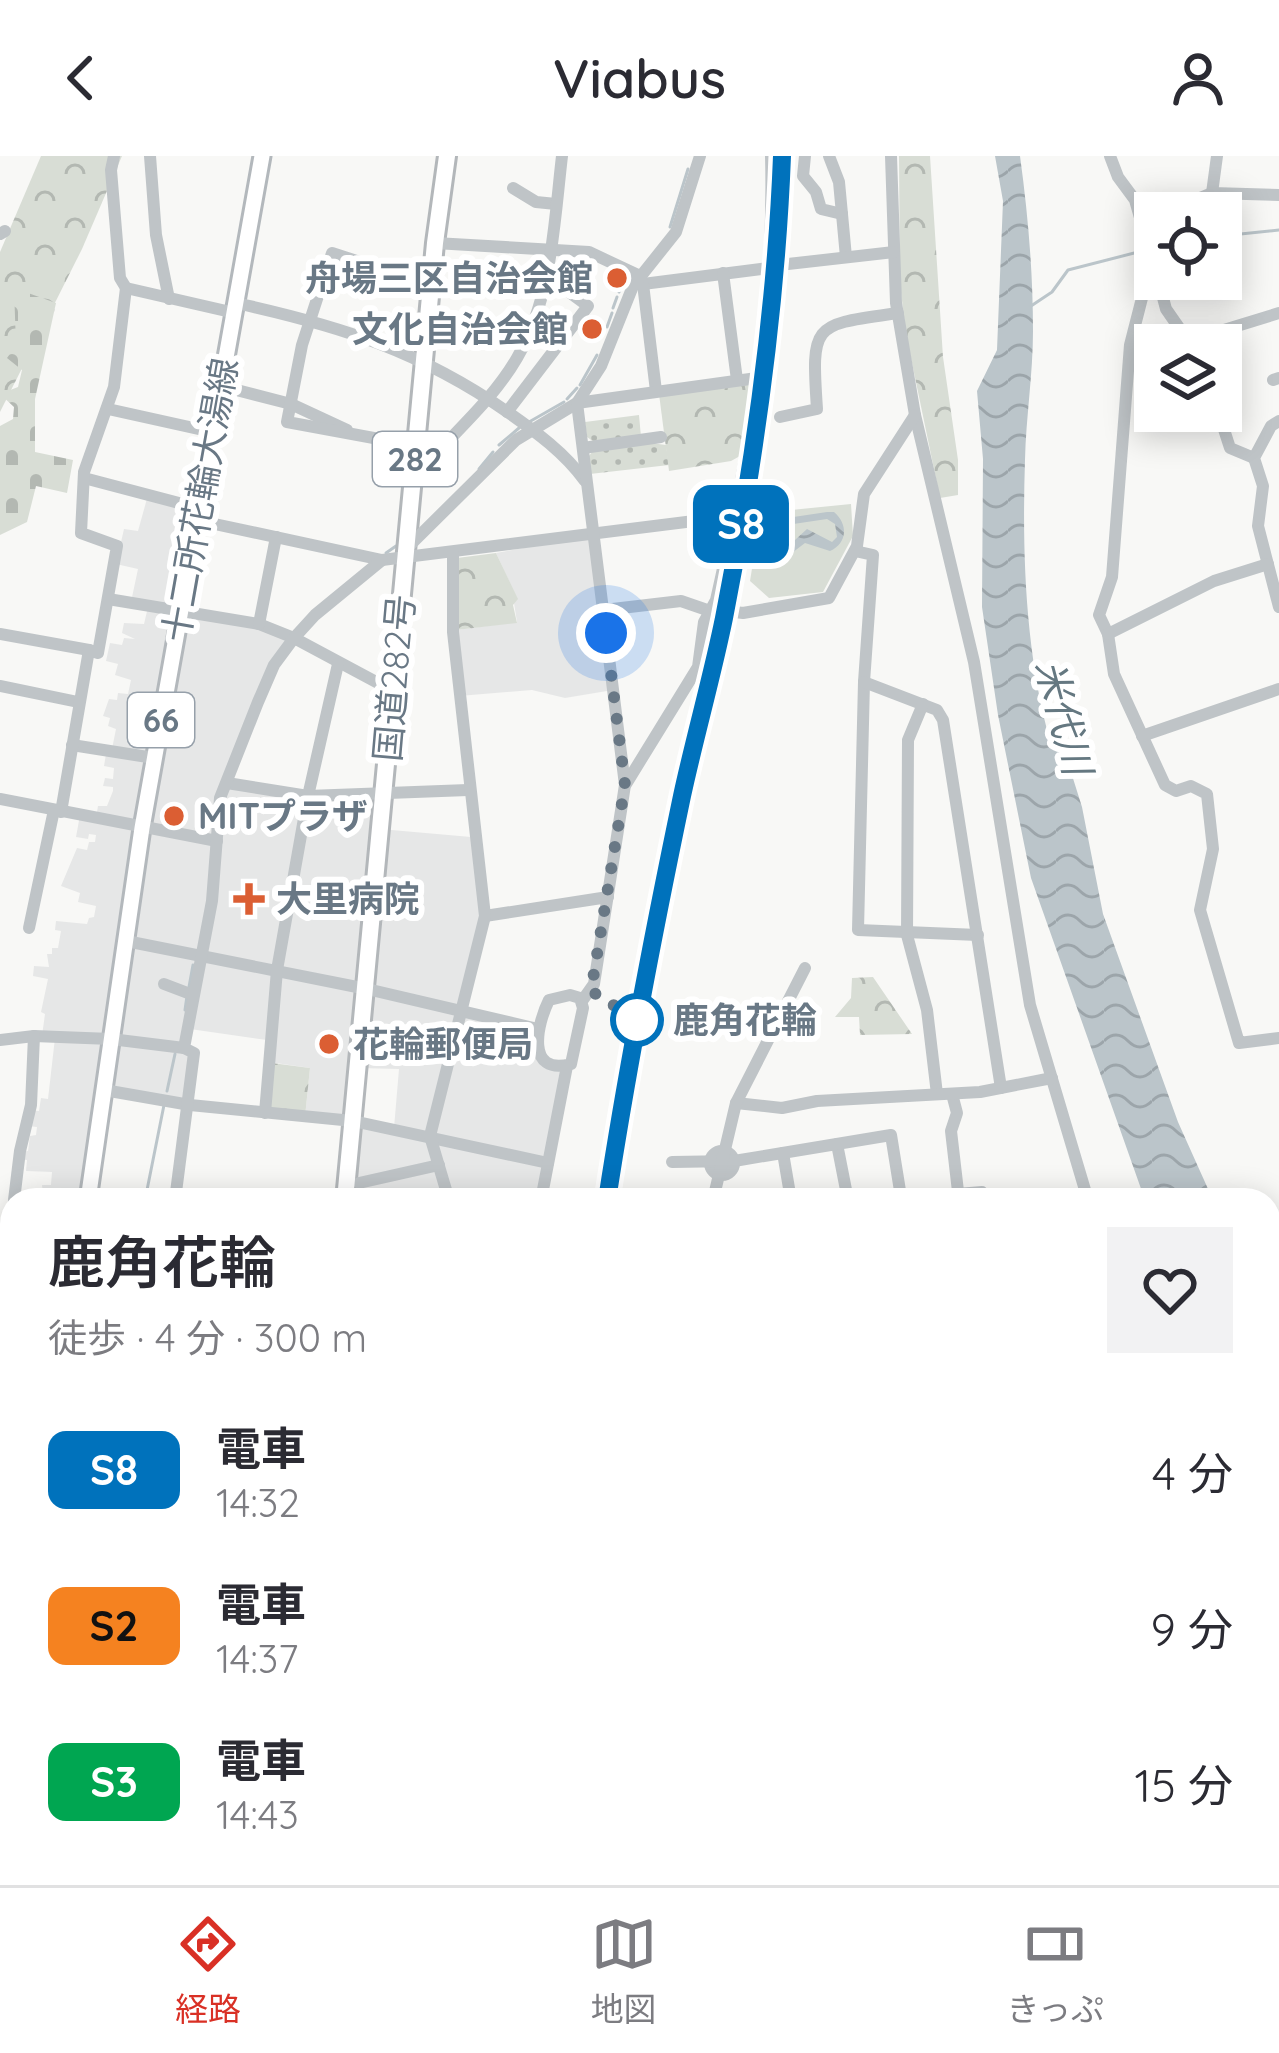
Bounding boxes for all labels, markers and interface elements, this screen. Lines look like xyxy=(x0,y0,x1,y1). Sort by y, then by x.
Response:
text: Viabus xyxy=(553,44,726,112)
icon: back xyxy=(48,45,114,111)
icon: person xyxy=(1165,45,1231,111)
map controls xyxy=(1134,192,1242,432)
button: locate xyxy=(1134,192,1242,300)
place label: 舟場三区自治会館 xyxy=(305,255,593,300)
marker: 舟場三区自治会館 xyxy=(604,265,630,291)
place label: 文化自治会館 xyxy=(352,306,568,351)
marker: 文化自治会館 xyxy=(579,316,605,342)
button: layers xyxy=(1134,324,1242,432)
street label: 十二所花輪大湯線 xyxy=(152,354,247,646)
road number: 282 xyxy=(373,432,457,486)
line badge: S8 xyxy=(687,485,795,563)
text: S8 xyxy=(717,497,765,550)
street label: 国道282号 xyxy=(364,593,423,763)
your location xyxy=(576,603,636,663)
water label: 米代川 xyxy=(1026,654,1104,784)
road number: 66 xyxy=(128,693,194,747)
place label: MITプラザ xyxy=(198,793,368,838)
marker: MITプラザ xyxy=(161,803,187,829)
place label: 大里病院 xyxy=(276,876,420,921)
marker: 大里病院 xyxy=(233,883,265,915)
marker: 鹿角花輪 xyxy=(612,995,662,1045)
place label: 鹿角花輪 xyxy=(673,997,817,1042)
place label: 花輪郵便局 xyxy=(353,1021,533,1066)
marker: 花輪郵便局 xyxy=(316,1031,342,1057)
text: 鹿角花輪 xyxy=(48,1226,276,1297)
button: heart xyxy=(1107,1227,1233,1353)
text: 徒歩 · 4 分 · 300 m xyxy=(48,1313,367,1362)
text: 電車 xyxy=(216,1420,306,1476)
text: S8 xyxy=(90,1443,138,1496)
text: 4 分 xyxy=(1152,1445,1233,1501)
text: 14:32 xyxy=(216,1478,300,1527)
text: 電車 xyxy=(216,1576,306,1632)
text: S2 xyxy=(90,1599,138,1652)
text: 9 分 xyxy=(1151,1601,1233,1657)
text: 14:37 xyxy=(216,1634,298,1683)
text: 電車 xyxy=(216,1732,306,1788)
text: S3 xyxy=(90,1755,138,1808)
text: 15 分 xyxy=(1135,1757,1233,1813)
text: 14:43 xyxy=(216,1790,299,1839)
tab: 経路 xyxy=(175,1911,241,2031)
tab: 地図 xyxy=(591,1911,657,2031)
tab: きっぷ xyxy=(1006,1911,1104,2031)

